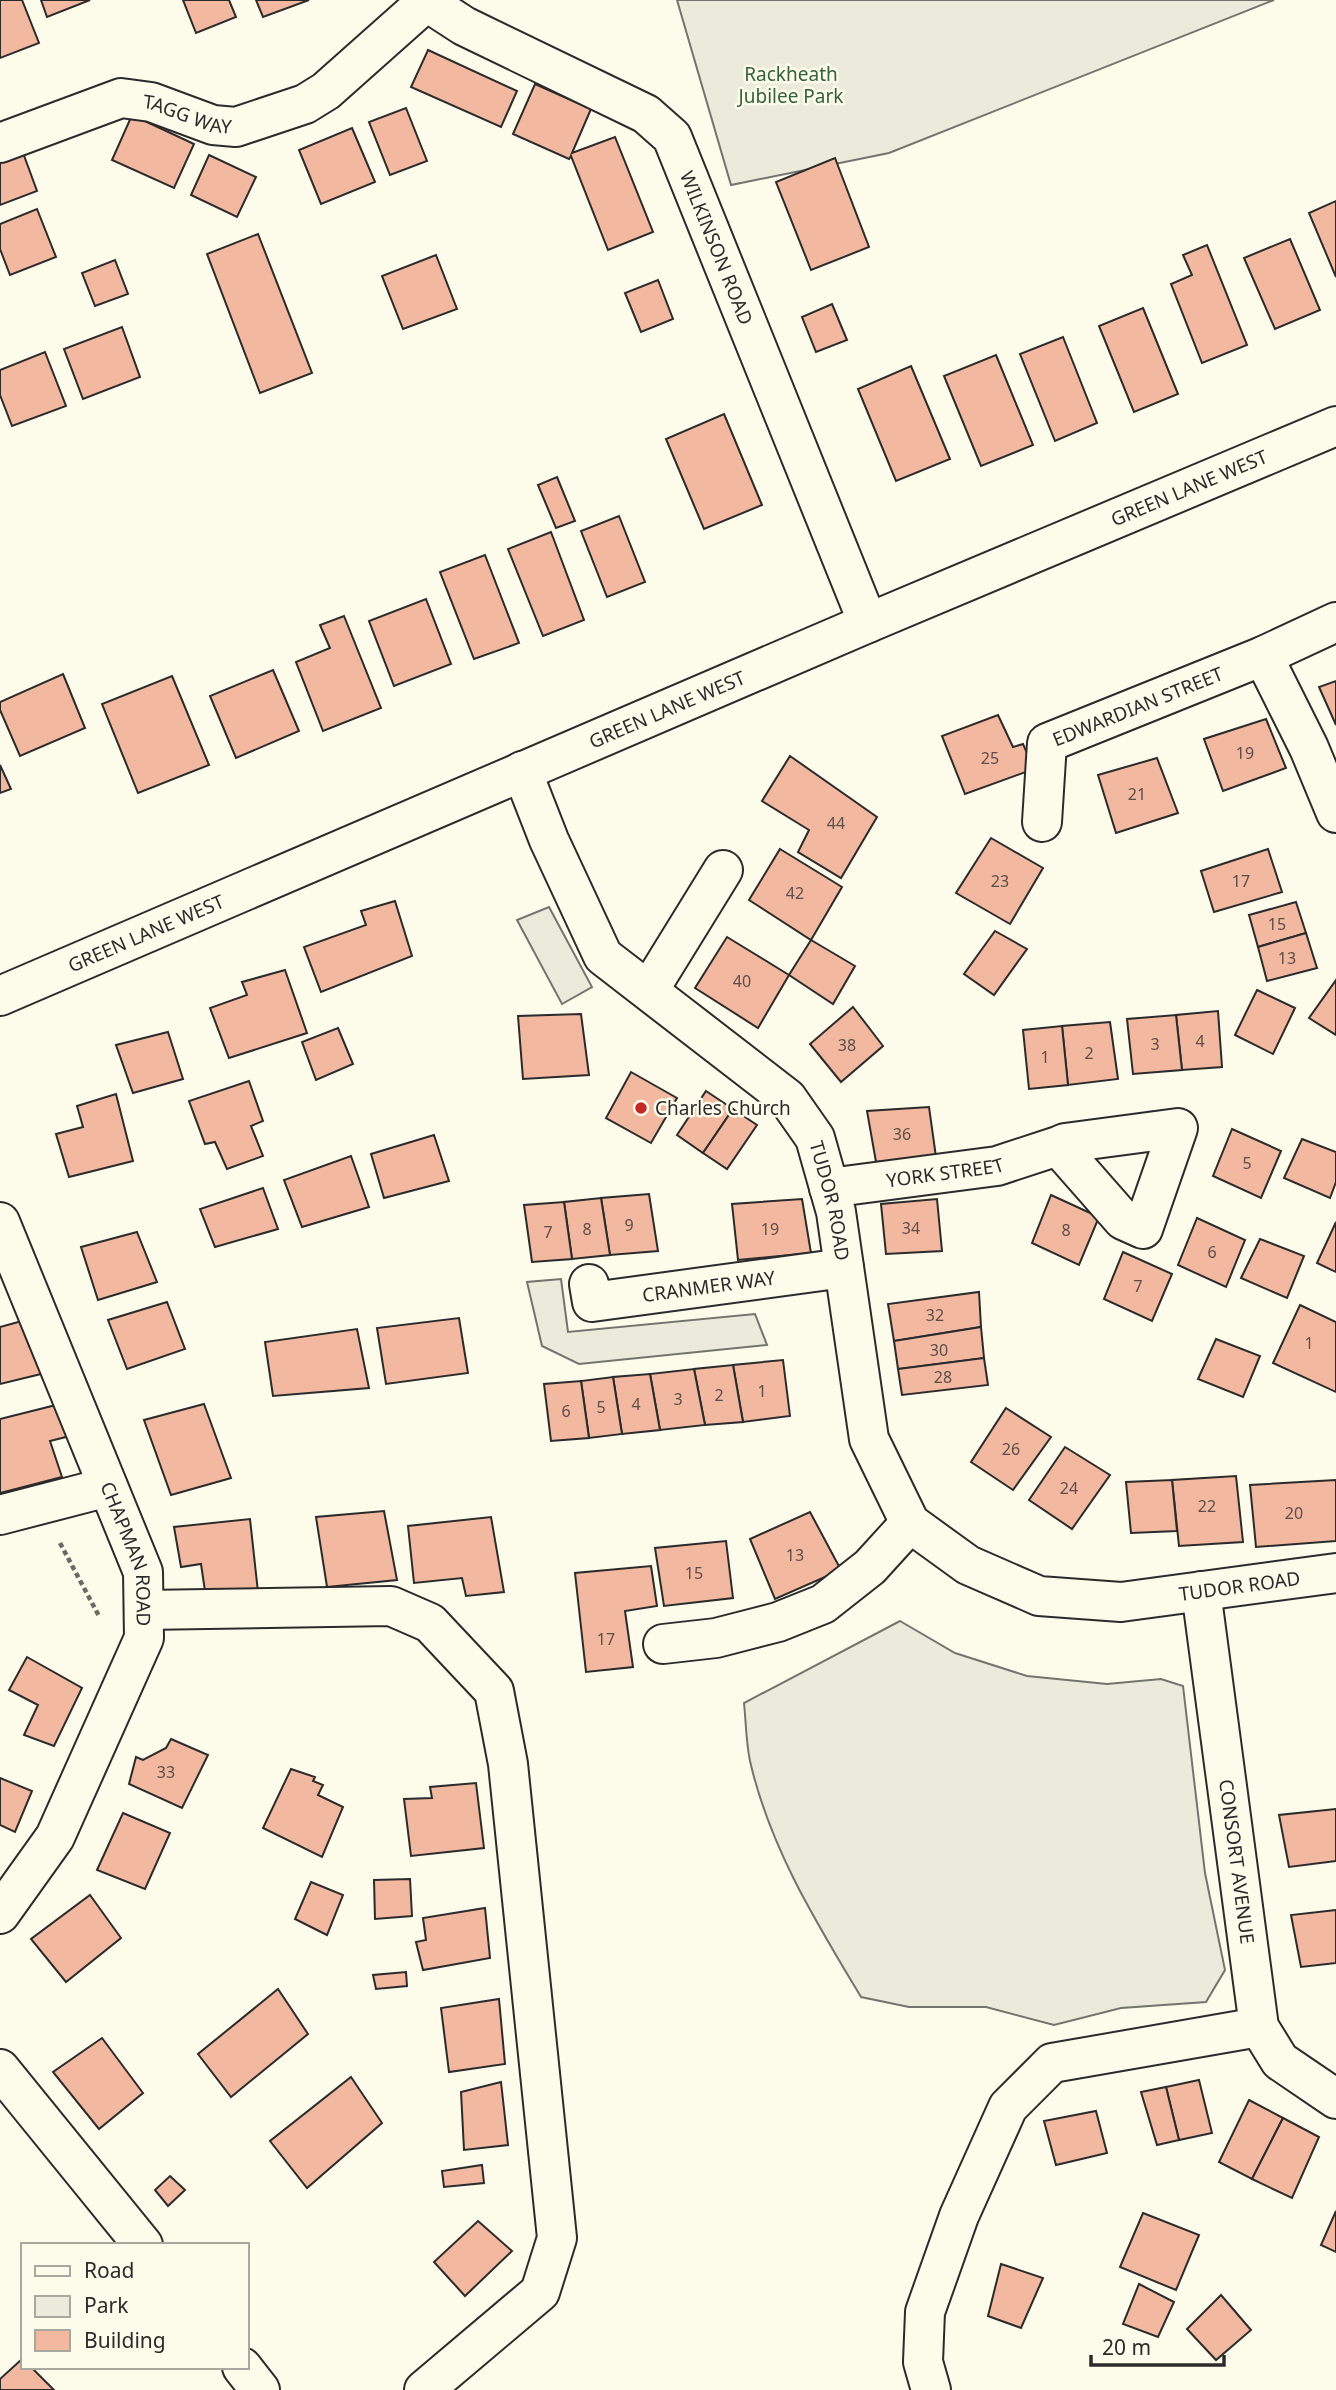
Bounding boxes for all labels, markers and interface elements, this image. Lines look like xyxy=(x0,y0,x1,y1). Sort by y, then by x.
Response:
park label: Rackheath Jubilee Park xyxy=(737,61,843,109)
street label: TAGG WAY xyxy=(142,88,233,140)
street label: WILKINSON ROAD xyxy=(674,167,759,329)
street label: GREEN LANE WEST xyxy=(1107,443,1272,532)
street label: EDWARDIAN STREET xyxy=(1049,660,1227,752)
street label: GREEN LANE WEST xyxy=(585,664,750,754)
house number: 19 xyxy=(1236,742,1254,764)
house number: 25 xyxy=(981,747,999,769)
house number: 21 xyxy=(1128,783,1146,805)
house number: 44 xyxy=(827,812,845,834)
house number: 23 xyxy=(991,870,1009,892)
house number: 17 xyxy=(1232,870,1250,892)
house number: 42 xyxy=(786,882,804,904)
street label: GREEN LANE WEST xyxy=(64,888,229,978)
house number: 15 xyxy=(1268,913,1286,935)
house number: 13 xyxy=(1278,947,1296,969)
house number: 40 xyxy=(733,970,751,992)
house number: 4 xyxy=(1195,1030,1205,1052)
house number: 3 xyxy=(1150,1033,1160,1055)
house number: 38 xyxy=(838,1034,856,1056)
house number: 2 xyxy=(1084,1042,1094,1064)
house number: 1 xyxy=(1040,1046,1050,1068)
place label: Charles Church xyxy=(655,1095,791,1121)
marker: Charles Church xyxy=(633,1100,649,1116)
house number: 36 xyxy=(893,1123,911,1145)
street label: TUDOR ROAD xyxy=(803,1138,856,1262)
street label: YORK STREET xyxy=(885,1151,1008,1193)
house number: 5 xyxy=(1242,1152,1252,1174)
house number: 9 xyxy=(624,1214,634,1236)
house number: 34 xyxy=(902,1217,920,1239)
house number: 8 xyxy=(582,1218,592,1240)
house number: 19 xyxy=(761,1218,779,1240)
house number: 8 xyxy=(1061,1219,1071,1241)
house number: 7 xyxy=(543,1221,553,1243)
house number: 6 xyxy=(1207,1241,1217,1263)
street label: CRANMER WAY xyxy=(641,1264,777,1308)
house number: 7 xyxy=(1133,1275,1143,1297)
house number: 32 xyxy=(926,1304,944,1326)
house number: 1 xyxy=(1304,1332,1314,1354)
house number: 30 xyxy=(930,1339,948,1361)
house number: 28 xyxy=(934,1366,952,1388)
house number: 1 xyxy=(757,1380,767,1402)
house number: 2 xyxy=(714,1384,724,1406)
house number: 3 xyxy=(673,1388,683,1410)
house number: 4 xyxy=(631,1393,641,1415)
house number: 5 xyxy=(596,1396,606,1418)
house number: 6 xyxy=(561,1400,571,1422)
house number: 26 xyxy=(1002,1438,1020,1460)
house number: 24 xyxy=(1060,1477,1078,1499)
street label: CHAPMAN ROAD xyxy=(94,1478,157,1627)
house number: 22 xyxy=(1198,1495,1216,1517)
house number: 20 xyxy=(1285,1502,1303,1524)
house number: 13 xyxy=(786,1544,804,1566)
house number: 15 xyxy=(685,1562,703,1584)
street label: TUDOR ROAD xyxy=(1177,1565,1302,1607)
house number: 17 xyxy=(597,1628,615,1650)
house number: 33 xyxy=(157,1761,175,1783)
street label: CONSORT AVENUE xyxy=(1213,1778,1261,1946)
legend xyxy=(21,2243,248,2369)
text: Road xyxy=(84,2256,134,2284)
text: Park xyxy=(84,2291,129,2319)
scale bar xyxy=(1091,2324,1224,2368)
text: Building xyxy=(84,2326,166,2354)
text: 20 m xyxy=(1102,2333,1151,2361)

